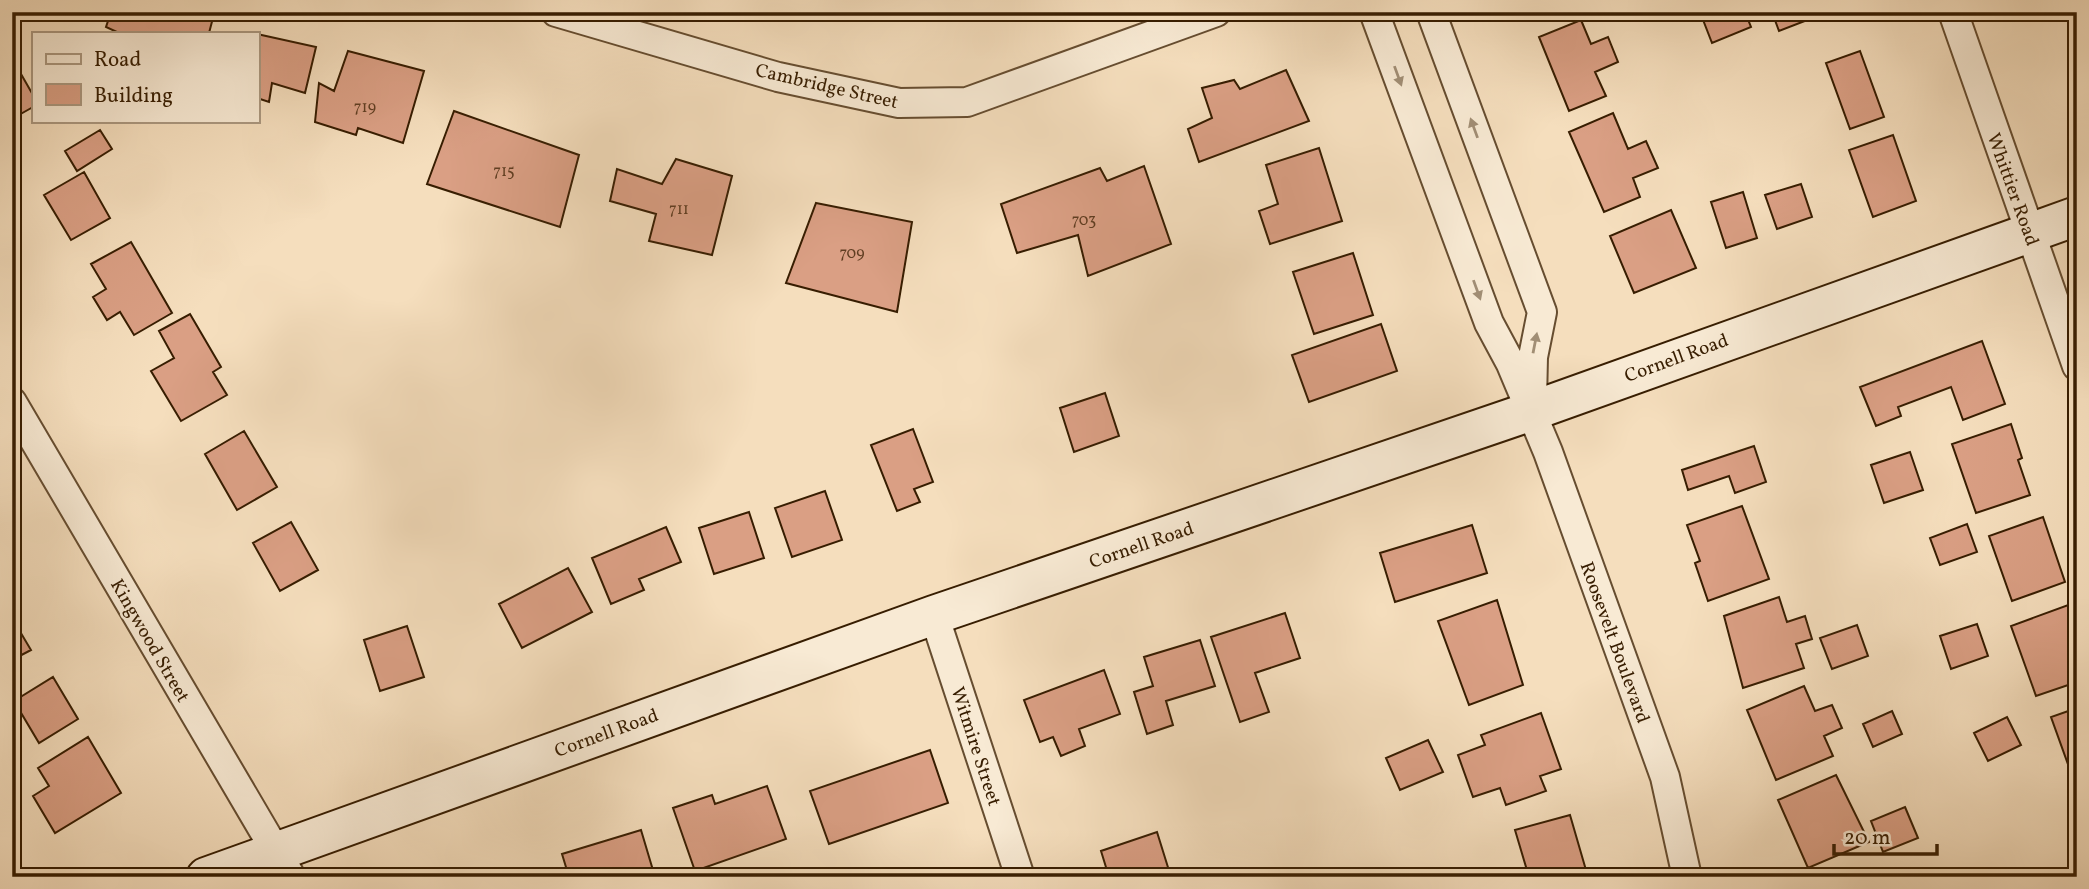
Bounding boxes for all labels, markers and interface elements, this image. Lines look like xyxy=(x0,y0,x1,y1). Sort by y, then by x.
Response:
legend xyxy=(32,32,259,122)
text: Road xyxy=(94,46,141,75)
street label: Cambridge Street xyxy=(753,58,901,116)
one-way arrow xyxy=(1393,66,1404,87)
text: Building xyxy=(94,82,173,111)
house number: 719 xyxy=(354,97,376,119)
one-way arrow xyxy=(1468,118,1479,139)
street label: Whittier Road xyxy=(1980,130,2045,250)
house number: 715 xyxy=(493,161,515,183)
house number: 711 xyxy=(669,199,689,221)
house number: 703 xyxy=(1072,210,1096,232)
house number: 709 xyxy=(839,243,865,265)
one-way arrow xyxy=(1471,279,1482,300)
street label: Cornell Road xyxy=(1621,328,1732,390)
one-way arrow xyxy=(1530,332,1541,354)
street label: Cornell Road xyxy=(1086,516,1197,576)
street label: Roosevelt Boulevard xyxy=(1573,558,1655,727)
street label: Kingwood Street xyxy=(103,574,195,708)
street label: Witmire Street xyxy=(944,684,1007,810)
street label: Cornell Road xyxy=(551,703,662,765)
scale bar xyxy=(1834,812,1937,856)
text: 20 m xyxy=(1844,824,1890,853)

